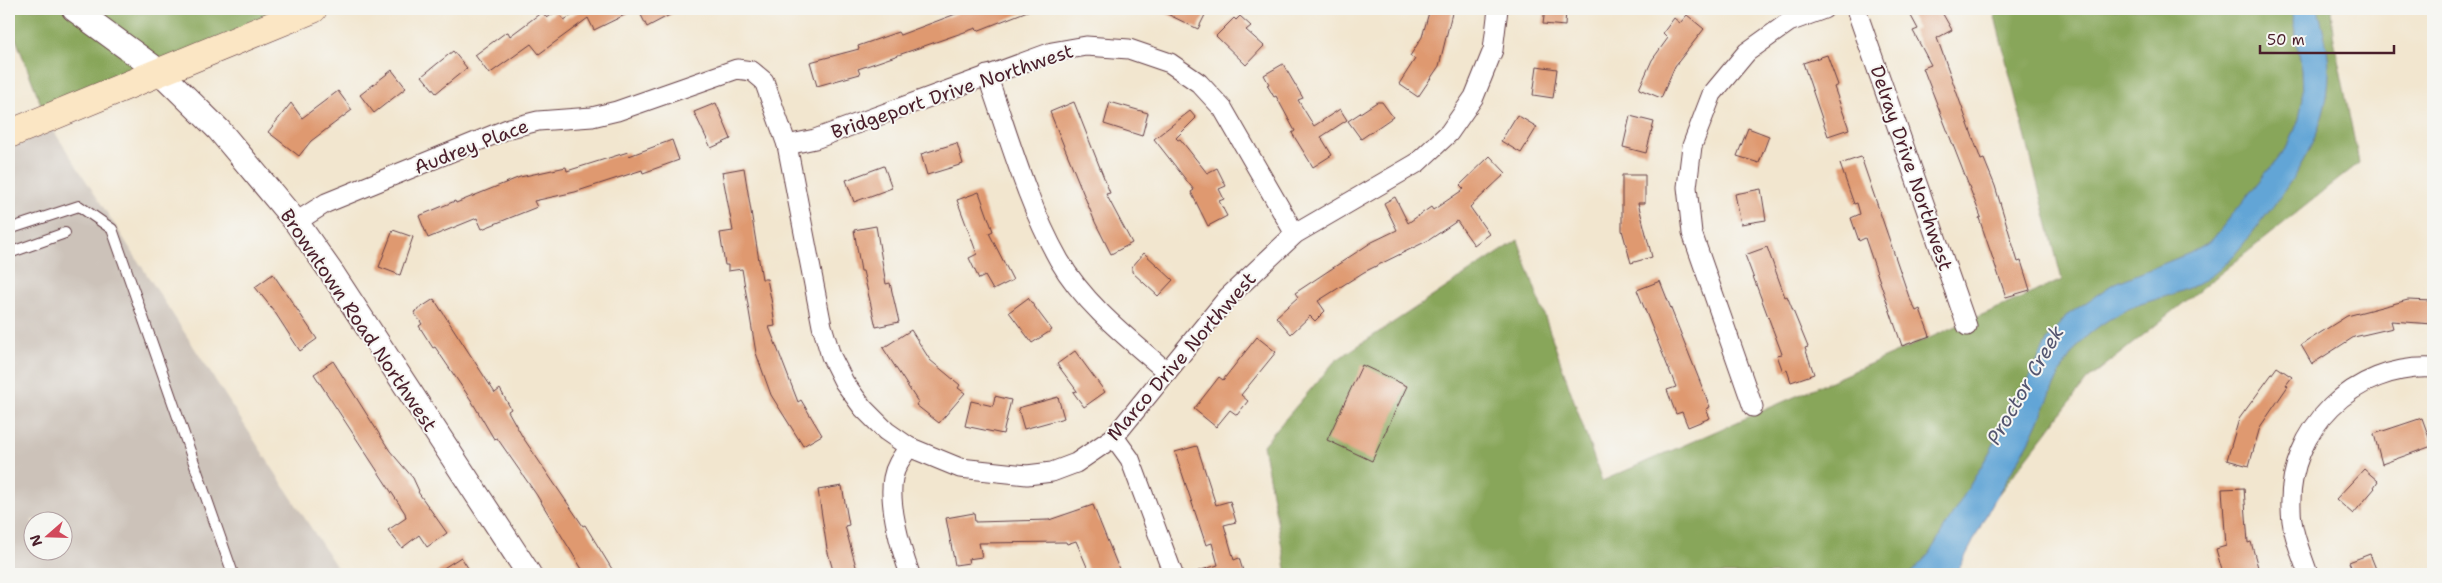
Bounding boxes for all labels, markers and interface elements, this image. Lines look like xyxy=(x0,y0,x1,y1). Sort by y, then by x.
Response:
scale bar xyxy=(2260,22,2393,54)
text: 50 m xyxy=(2267,30,2305,50)
street label: Bridgeport Drive Northwest xyxy=(828,38,1077,145)
street label: Delray Drive Northwest xyxy=(1865,62,1958,274)
street label: Audrey Place xyxy=(410,113,532,180)
street label: Browntown Road Northwest xyxy=(275,204,443,436)
street label: Marco Drive Northwest xyxy=(1101,267,1261,446)
water label: Proctor Creek xyxy=(1980,320,2070,449)
north arrow xyxy=(22,510,72,560)
text: N xyxy=(25,532,46,549)

